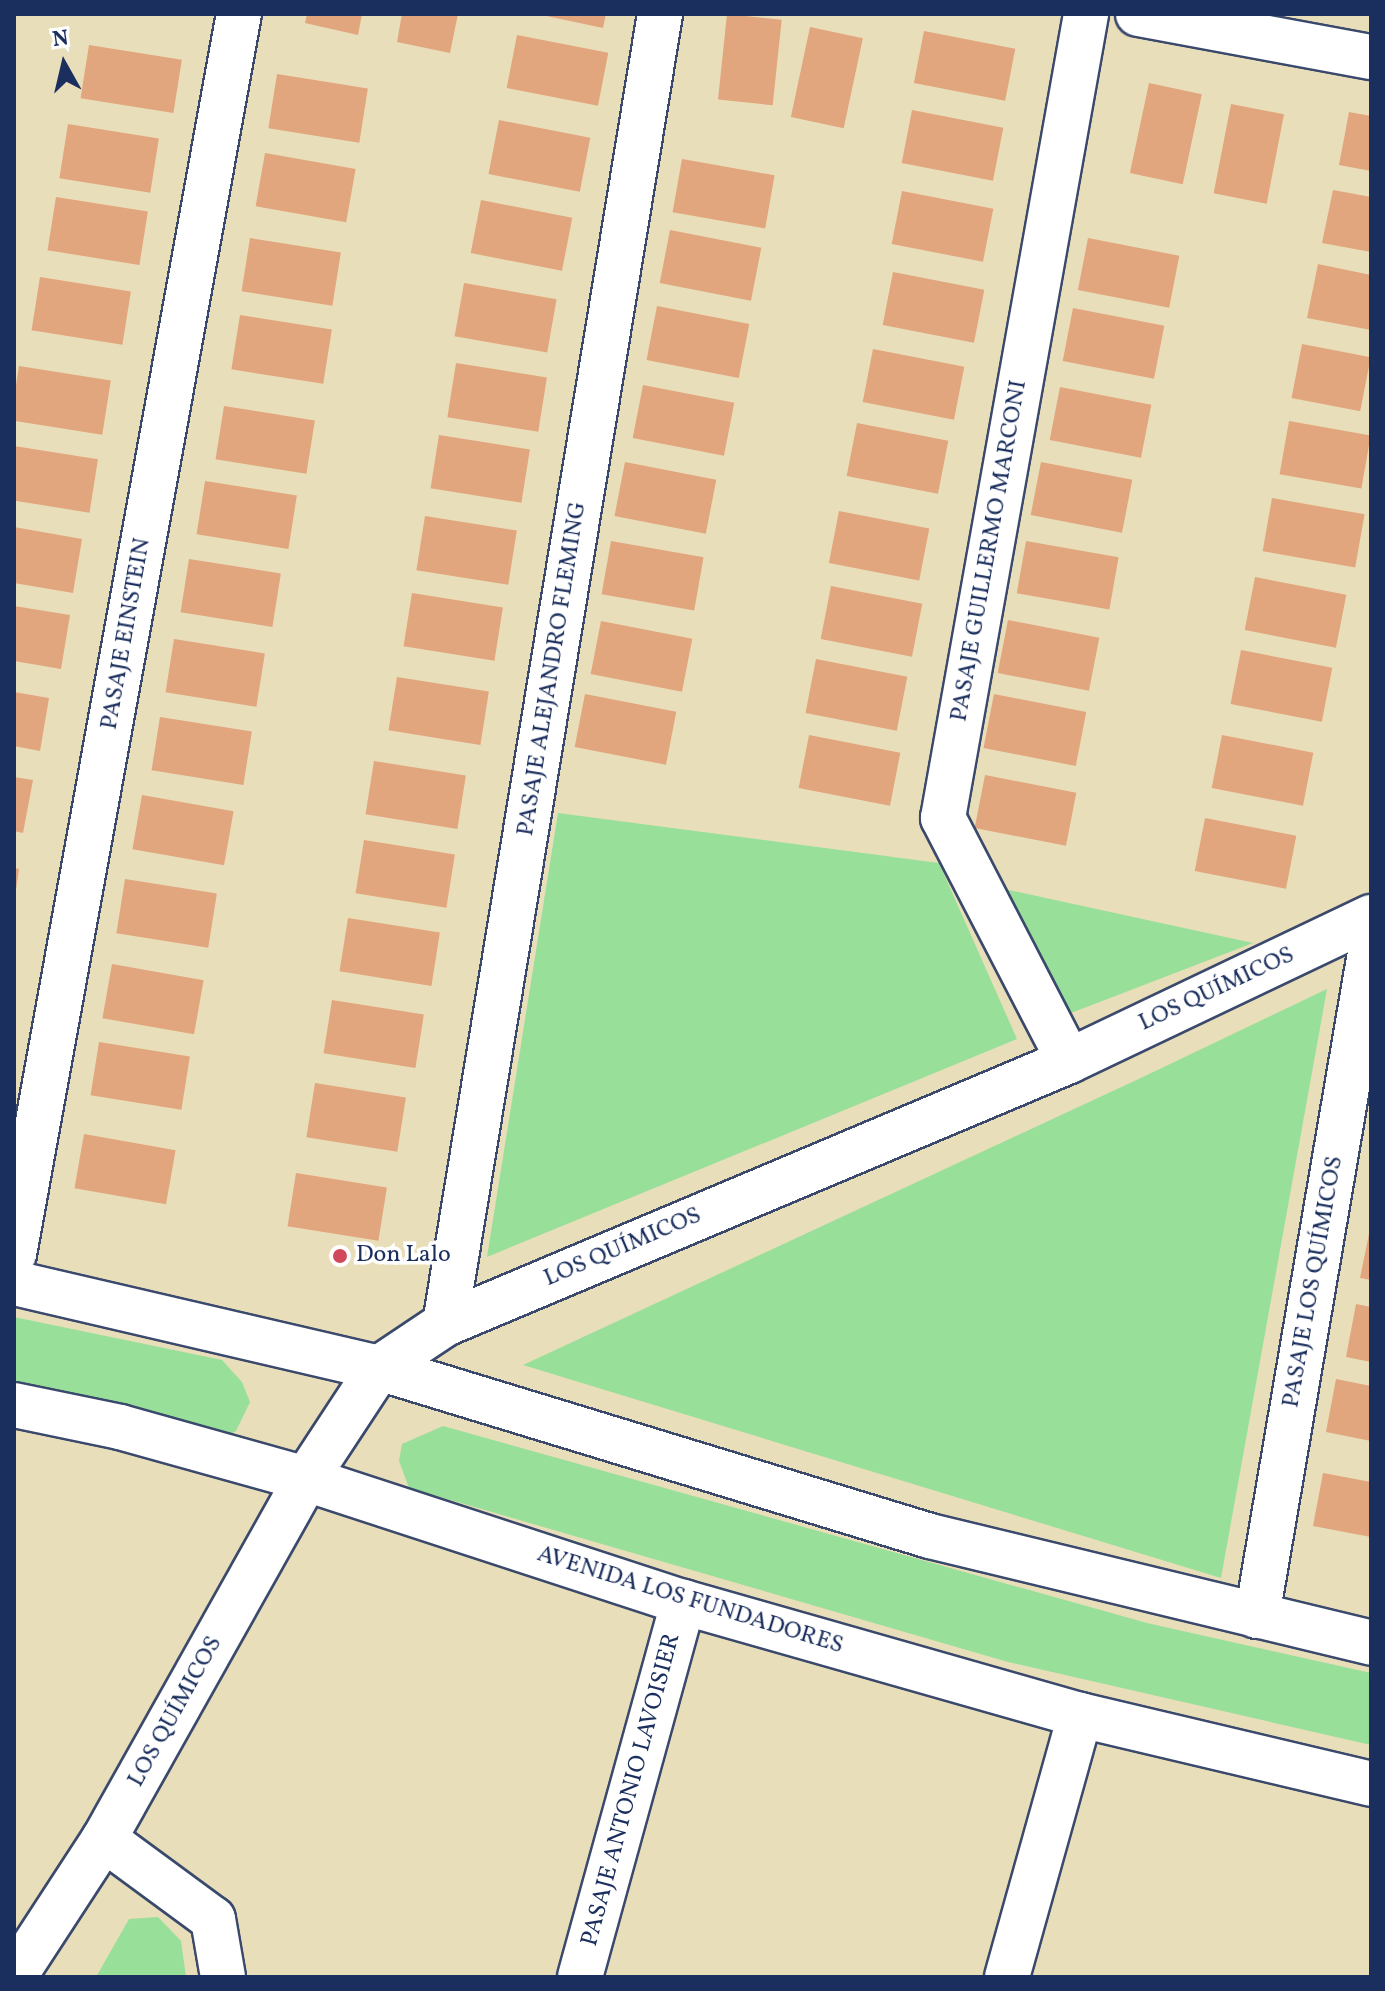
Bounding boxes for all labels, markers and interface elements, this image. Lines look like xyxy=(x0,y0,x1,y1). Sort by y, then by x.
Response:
text: N xyxy=(51,23,71,56)
north arrow xyxy=(24,24,104,104)
street label: PASAJE GUILLERMO MARCONI xyxy=(946,378,1034,724)
street label: PASAJE ALEJANDRO FLEMING xyxy=(512,500,594,838)
street label: PASAJE EINSTEIN xyxy=(96,536,158,732)
street label: LOS QUÍMICOS xyxy=(1135,941,1299,1039)
street label: PASAJE LOS QUÍMICOS xyxy=(1278,1154,1350,1410)
street label: LOS QUÍMICOS xyxy=(540,1202,706,1294)
place label: Don Lalo xyxy=(356,1242,451,1270)
marker: Don Lalo xyxy=(331,1247,349,1265)
street label: AVENIDA LOS FUNDADORES xyxy=(533,1541,847,1661)
street label: PASAJE ANTONIO LAVOISIER xyxy=(576,1630,688,1950)
street label: LOS QUÍMICOS xyxy=(123,1632,229,1792)

